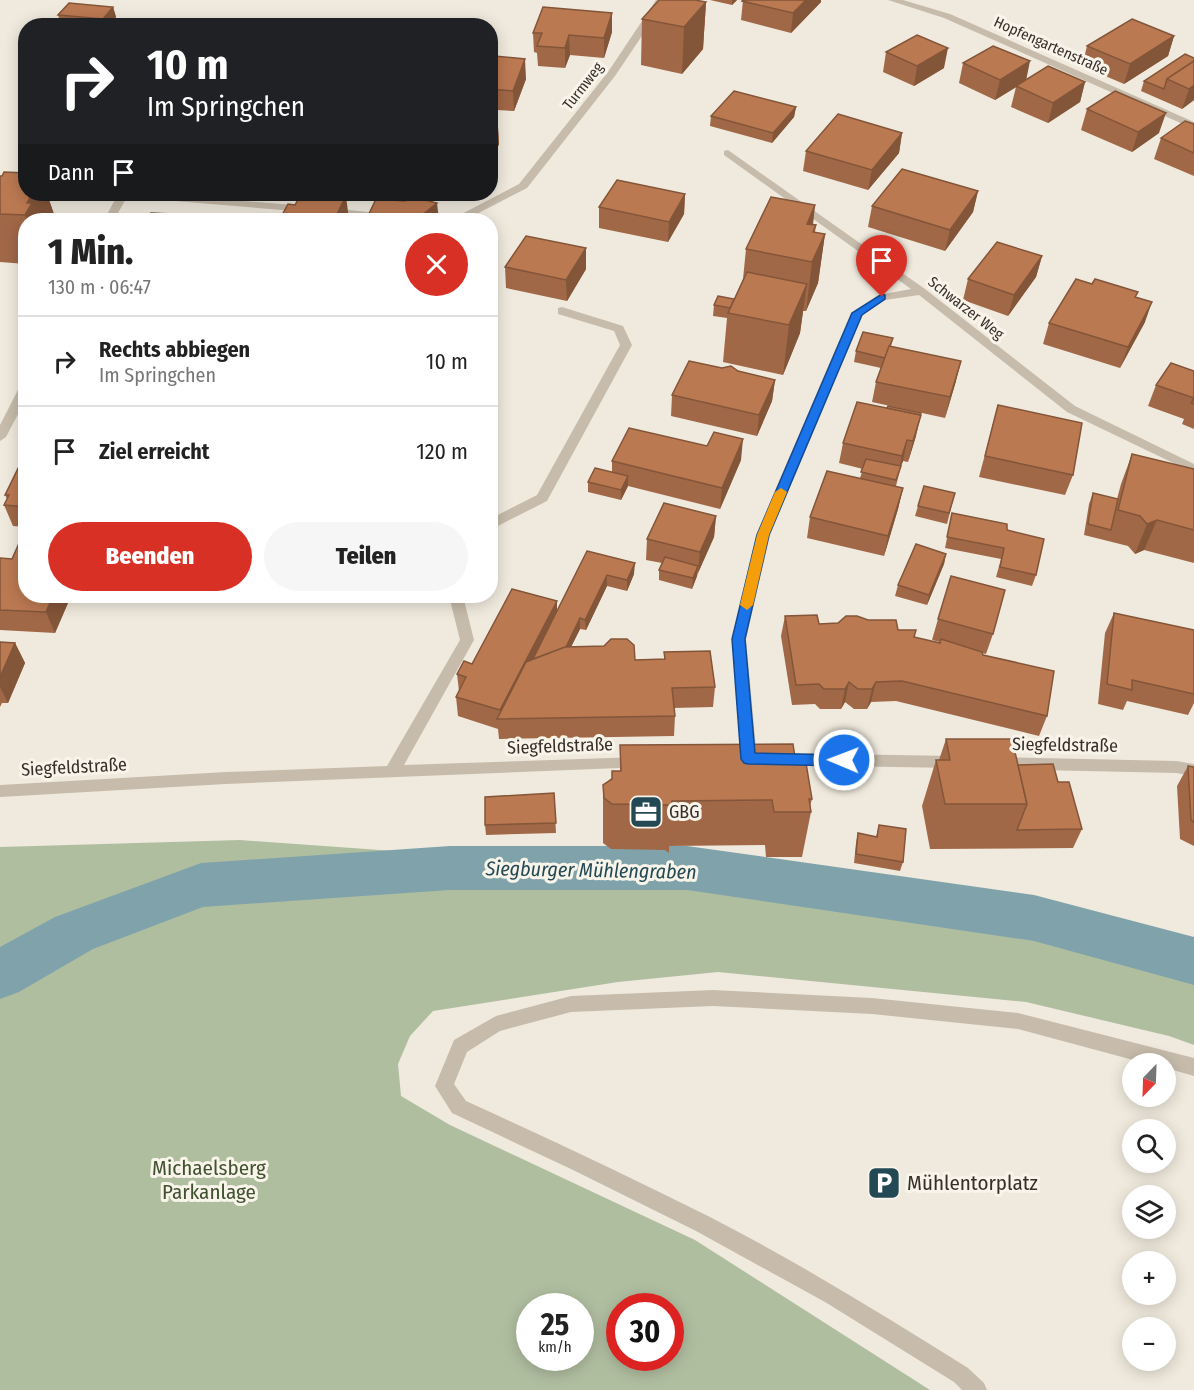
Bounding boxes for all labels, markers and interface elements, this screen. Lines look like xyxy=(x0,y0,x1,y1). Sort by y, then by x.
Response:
street label: Hopfengartenstraße xyxy=(991,13,1111,79)
text: 10 m xyxy=(147,40,228,90)
icon: right xyxy=(48,42,126,120)
street label: Turmweg xyxy=(559,59,607,113)
text: Im Springchen xyxy=(147,91,305,123)
icon: arrive xyxy=(107,156,140,189)
text: Dann xyxy=(48,159,95,186)
text: 1 Min. xyxy=(48,230,133,274)
button: close xyxy=(405,233,468,296)
pin xyxy=(856,235,907,297)
icon: arrive xyxy=(865,244,898,277)
street label: Schwarzer Weg xyxy=(924,273,1008,343)
text: 130 m · 06:47 xyxy=(48,275,151,299)
text: Rechts abbiegen xyxy=(99,336,250,363)
icon: right xyxy=(48,345,81,378)
text: 10 m xyxy=(426,348,468,375)
text: Im Springchen xyxy=(99,363,216,387)
icon: arrive xyxy=(48,435,81,468)
text: Ziel erreicht xyxy=(99,438,210,465)
text: 120 m xyxy=(416,438,468,465)
button: Beenden xyxy=(48,522,252,591)
button: Teilen xyxy=(264,522,468,591)
position arrow xyxy=(812,728,876,792)
street label: Siegfeldstraße xyxy=(507,733,613,759)
street label: Siegfeldstraße xyxy=(1012,733,1118,757)
street label: Siegfeldstraße xyxy=(21,753,128,781)
office icon: GBG xyxy=(628,794,664,830)
place label: GBG xyxy=(669,801,699,823)
water label: Siegburger Mühlengraben xyxy=(484,856,697,884)
north arrow xyxy=(1122,1053,1176,1107)
map controls xyxy=(1122,1053,1176,1371)
button: search xyxy=(1122,1119,1176,1173)
park label: Michaelsberg Parkanlage xyxy=(152,1155,266,1205)
parking icon: Mühlentorplatz xyxy=(866,1165,902,1201)
place label: Mühlentorplatz xyxy=(907,1170,1038,1196)
button: layers xyxy=(1122,1185,1176,1239)
button: + xyxy=(1122,1251,1176,1305)
speed limit sign: 30 xyxy=(606,1293,684,1371)
text: 25 xyxy=(541,1307,569,1343)
button: − xyxy=(1122,1317,1176,1371)
text: km/h xyxy=(538,1338,572,1356)

